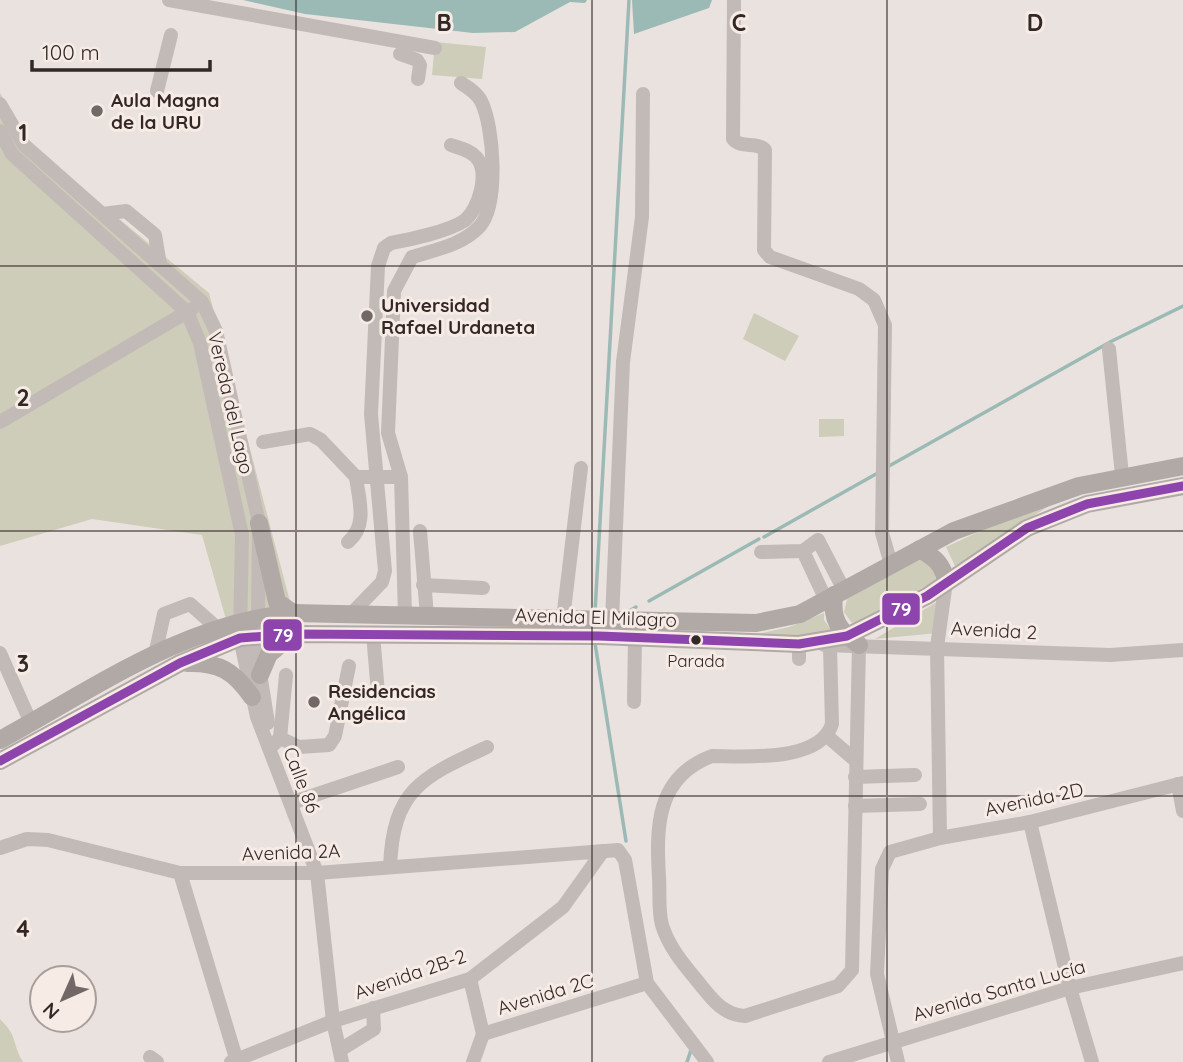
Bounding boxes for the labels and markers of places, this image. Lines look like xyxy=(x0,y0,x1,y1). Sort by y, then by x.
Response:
place label: Aula Magna de la URU xyxy=(111,88,219,134)
marker: Aula Magna de la URU xyxy=(89,103,105,119)
place label: Universidad Rafael Urdaneta xyxy=(381,293,535,339)
marker: Universidad Rafael Urdaneta xyxy=(359,308,375,324)
marker: Parada xyxy=(689,633,703,647)
place label: Parada xyxy=(667,650,725,671)
place label: Residencias Angélica xyxy=(328,679,436,725)
marker: Residencias Angélica xyxy=(306,694,322,710)

